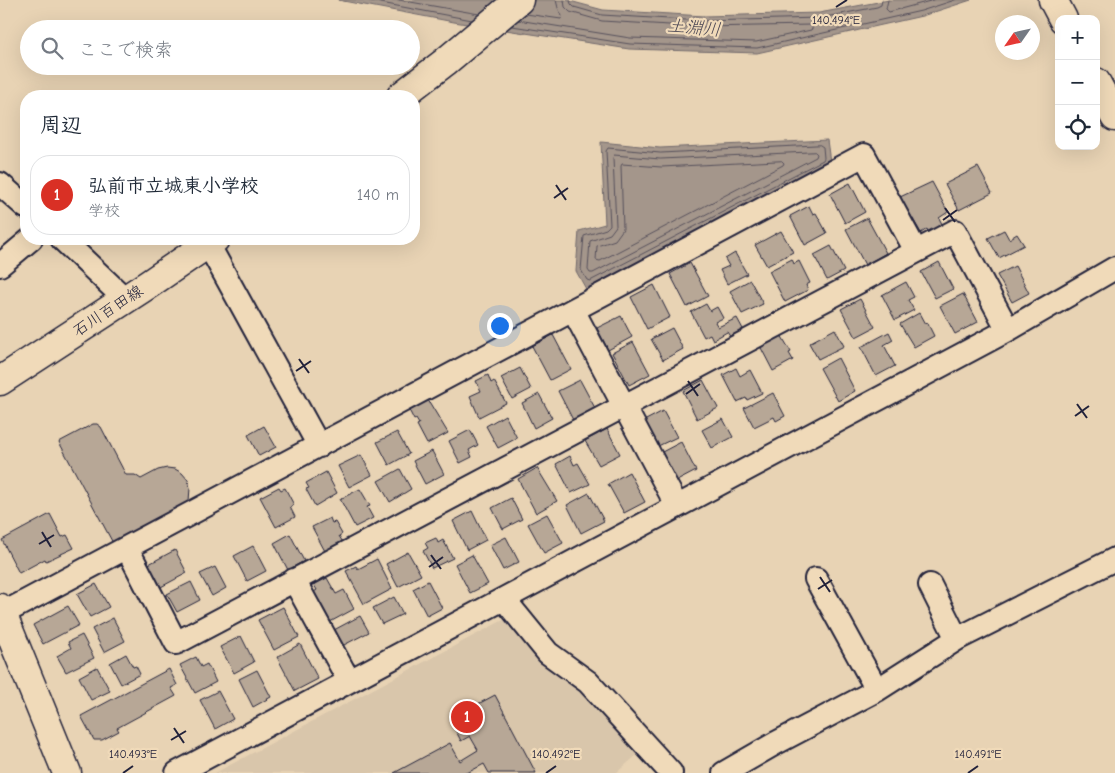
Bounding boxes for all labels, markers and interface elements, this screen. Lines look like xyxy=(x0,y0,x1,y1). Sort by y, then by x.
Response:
text: 140.494°E xyxy=(812,13,860,27)
water label: 土淵川 xyxy=(666,15,722,41)
north arrow xyxy=(995,15,1040,60)
map controls xyxy=(1055,15,1100,150)
button: + xyxy=(1055,15,1100,60)
search box xyxy=(20,20,420,75)
icon: search xyxy=(38,34,66,62)
text: ここで検索 xyxy=(78,39,173,61)
button: − xyxy=(1055,60,1100,105)
button: locate xyxy=(1055,105,1100,150)
text: 周辺 xyxy=(40,113,82,137)
text: 弘前市立城東小学校 xyxy=(88,175,259,197)
text: 1 xyxy=(54,186,60,204)
text: 140 m xyxy=(357,186,399,204)
text: 学校 xyxy=(88,202,120,220)
street label: 石川百田線 xyxy=(70,282,146,340)
your location xyxy=(487,313,513,339)
pin: 1 xyxy=(451,698,483,736)
text: 140.493°E xyxy=(109,747,157,761)
text: 140.492°E xyxy=(532,747,580,761)
text: 140.491°E xyxy=(955,747,1001,761)

